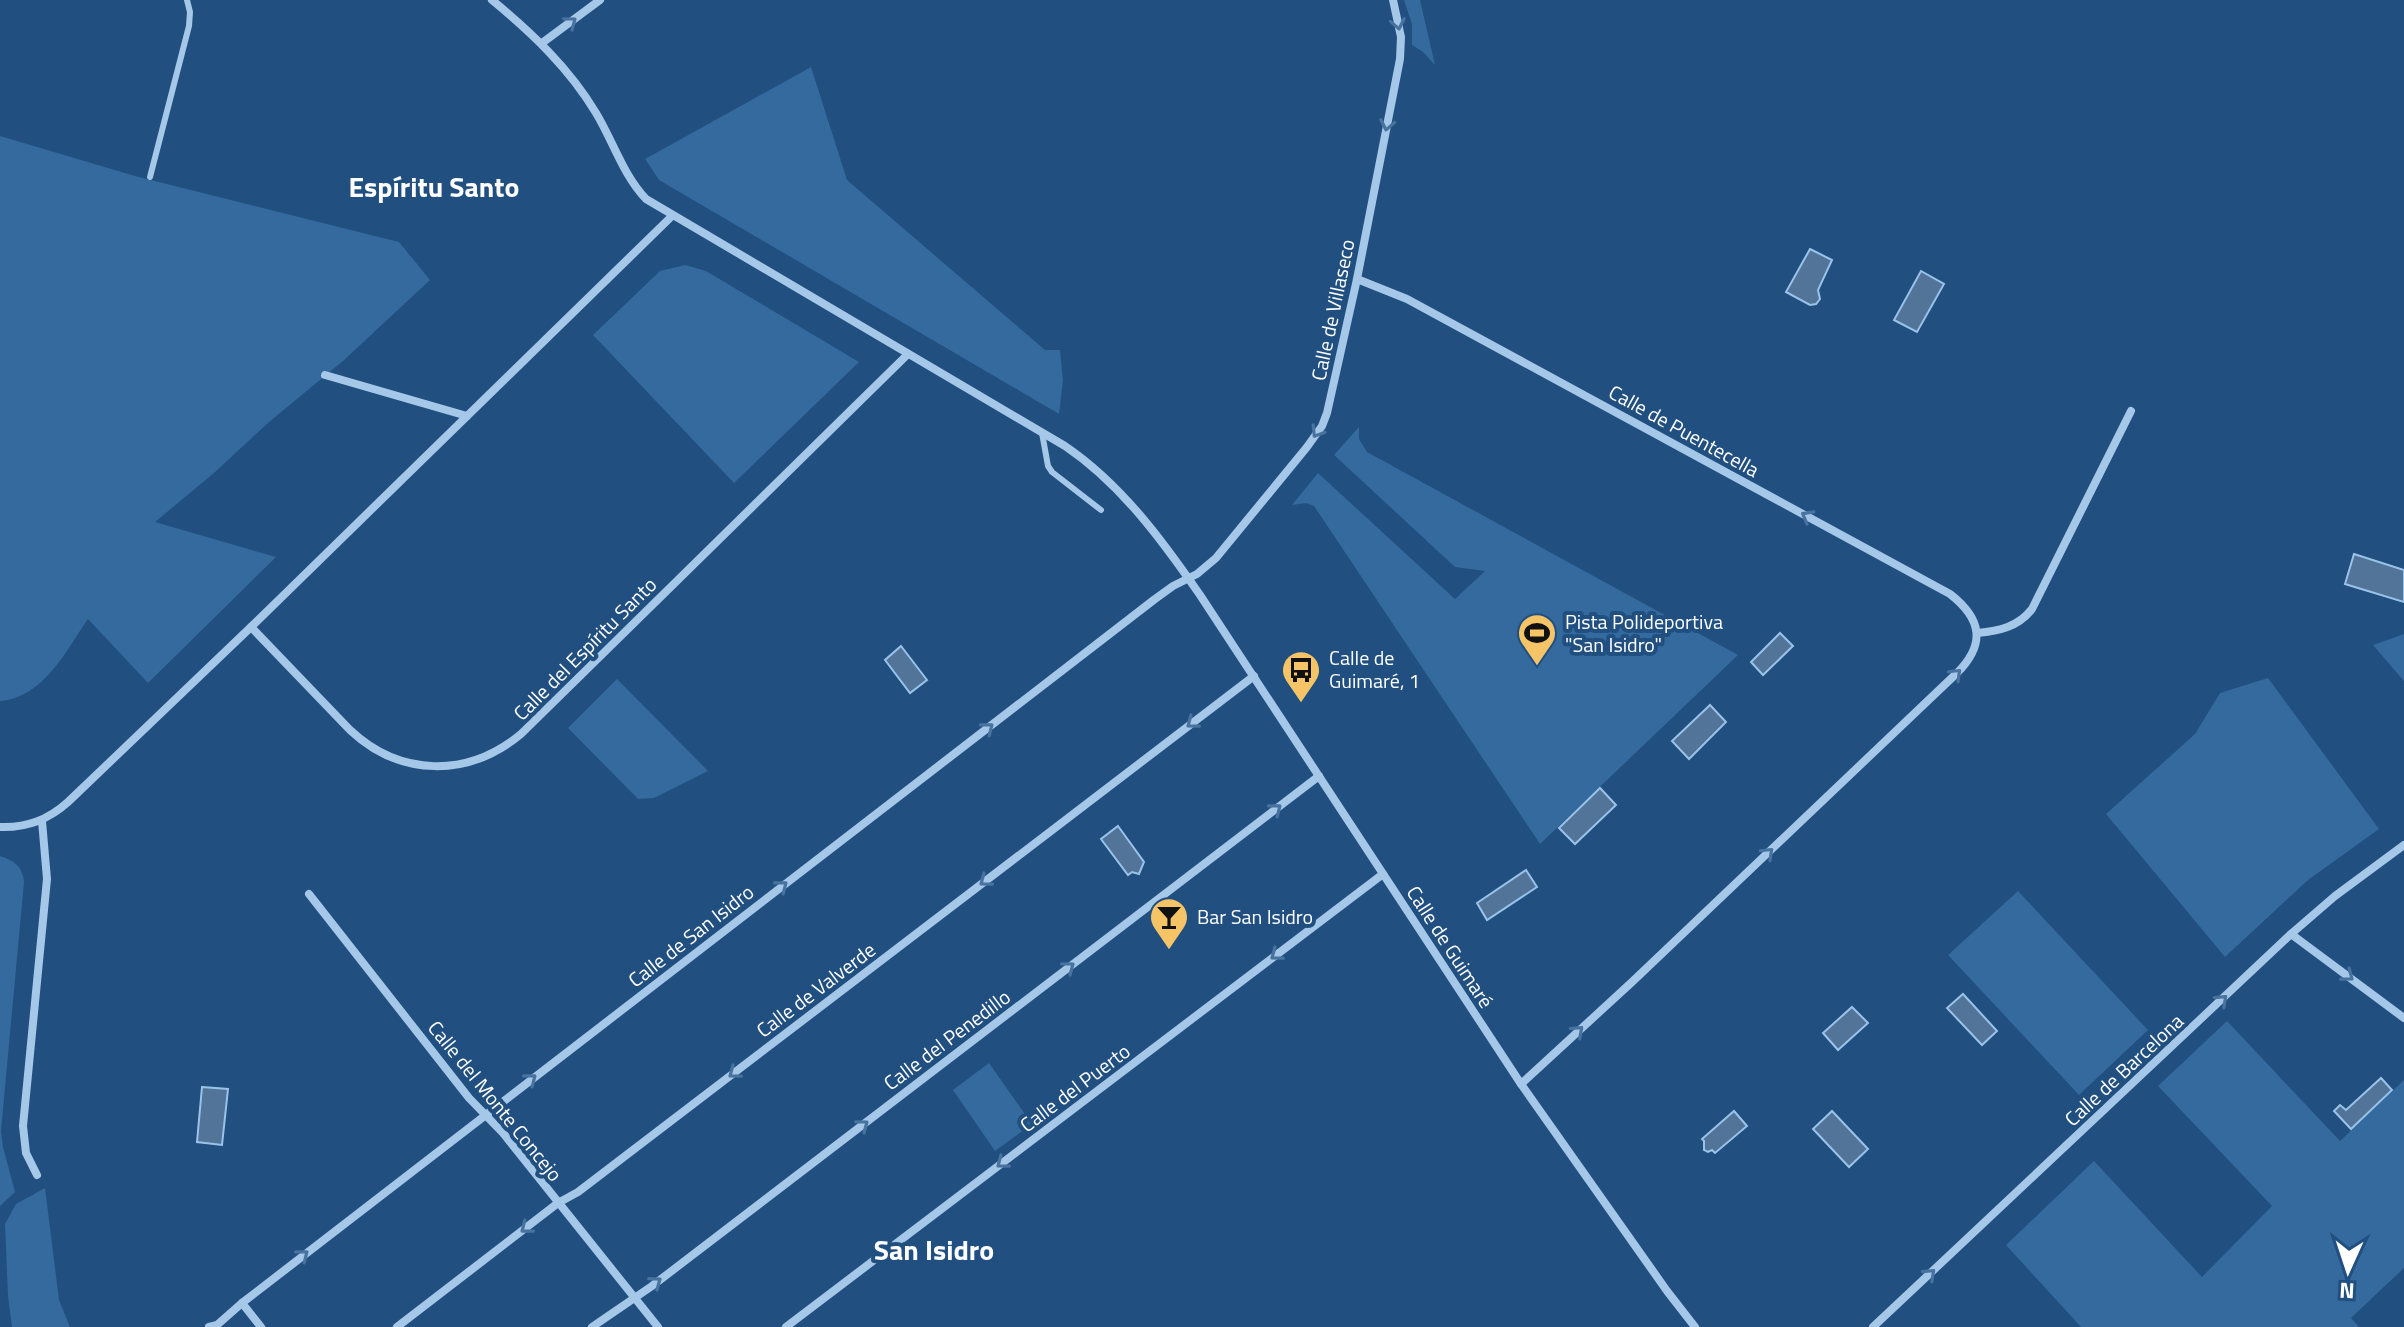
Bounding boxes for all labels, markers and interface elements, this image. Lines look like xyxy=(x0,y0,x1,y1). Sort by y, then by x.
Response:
one-way arrow xyxy=(562,17,577,31)
one-way arrow xyxy=(1389,17,1406,31)
one-way arrow xyxy=(1379,118,1396,131)
district label: Espíritu Santo xyxy=(349,165,519,208)
street label: Calle de Villaseco xyxy=(1302,236,1363,383)
street label: Calle de Puentecella xyxy=(1603,376,1765,485)
one-way arrow xyxy=(1312,423,1327,438)
one-way arrow xyxy=(1800,511,1815,526)
street label: Calle del Espíritu Santo xyxy=(506,570,664,728)
place label: Pista Polideportiva "San Isidro" xyxy=(1565,606,1723,660)
sports icon: Pista Polideportiva "San Isidro" xyxy=(1516,612,1558,667)
place label: Calle de Guimaré, 1 xyxy=(1329,642,1420,696)
bus stop icon: Calle de Guimaré, 1 xyxy=(1280,649,1322,704)
one-way arrow xyxy=(1947,669,1961,683)
one-way arrow xyxy=(1186,713,1201,727)
one-way arrow xyxy=(979,723,994,737)
one-way arrow xyxy=(1267,804,1281,819)
one-way arrow xyxy=(1759,848,1773,862)
one-way arrow xyxy=(979,871,994,885)
street label: Calle de San Isidro xyxy=(621,877,760,995)
street label: Calle de Guimaré xyxy=(1399,879,1502,1014)
one-way arrow xyxy=(773,882,787,896)
bar icon: Bar San Isidro xyxy=(1148,896,1190,951)
place label: Bar San Isidro xyxy=(1197,901,1313,932)
street label: Calle de Valverde xyxy=(750,934,882,1045)
one-way arrow xyxy=(1270,945,1285,960)
one-way arrow xyxy=(1061,962,1075,976)
one-way arrow xyxy=(2339,967,2353,981)
street label: Calle del Penedillo xyxy=(877,982,1017,1098)
one-way arrow xyxy=(2212,995,2227,1009)
street label: Calle de Barcelona xyxy=(2057,1006,2190,1133)
street label: Calle del Monte Concejo xyxy=(421,1013,570,1188)
one-way arrow xyxy=(1569,1026,1584,1041)
street label: Calle del Puerto xyxy=(1013,1036,1137,1140)
one-way arrow xyxy=(728,1063,743,1077)
one-way arrow xyxy=(522,1074,537,1088)
one-way arrow xyxy=(854,1120,869,1134)
one-way arrow xyxy=(996,1153,1011,1167)
one-way arrow xyxy=(520,1218,535,1232)
district label: San Isidro xyxy=(874,1228,994,1271)
north arrow xyxy=(2308,1231,2388,1311)
one-way arrow xyxy=(295,1251,309,1265)
one-way arrow xyxy=(1921,1268,1935,1283)
text: N xyxy=(2338,1274,2355,1308)
one-way arrow xyxy=(647,1277,662,1292)

